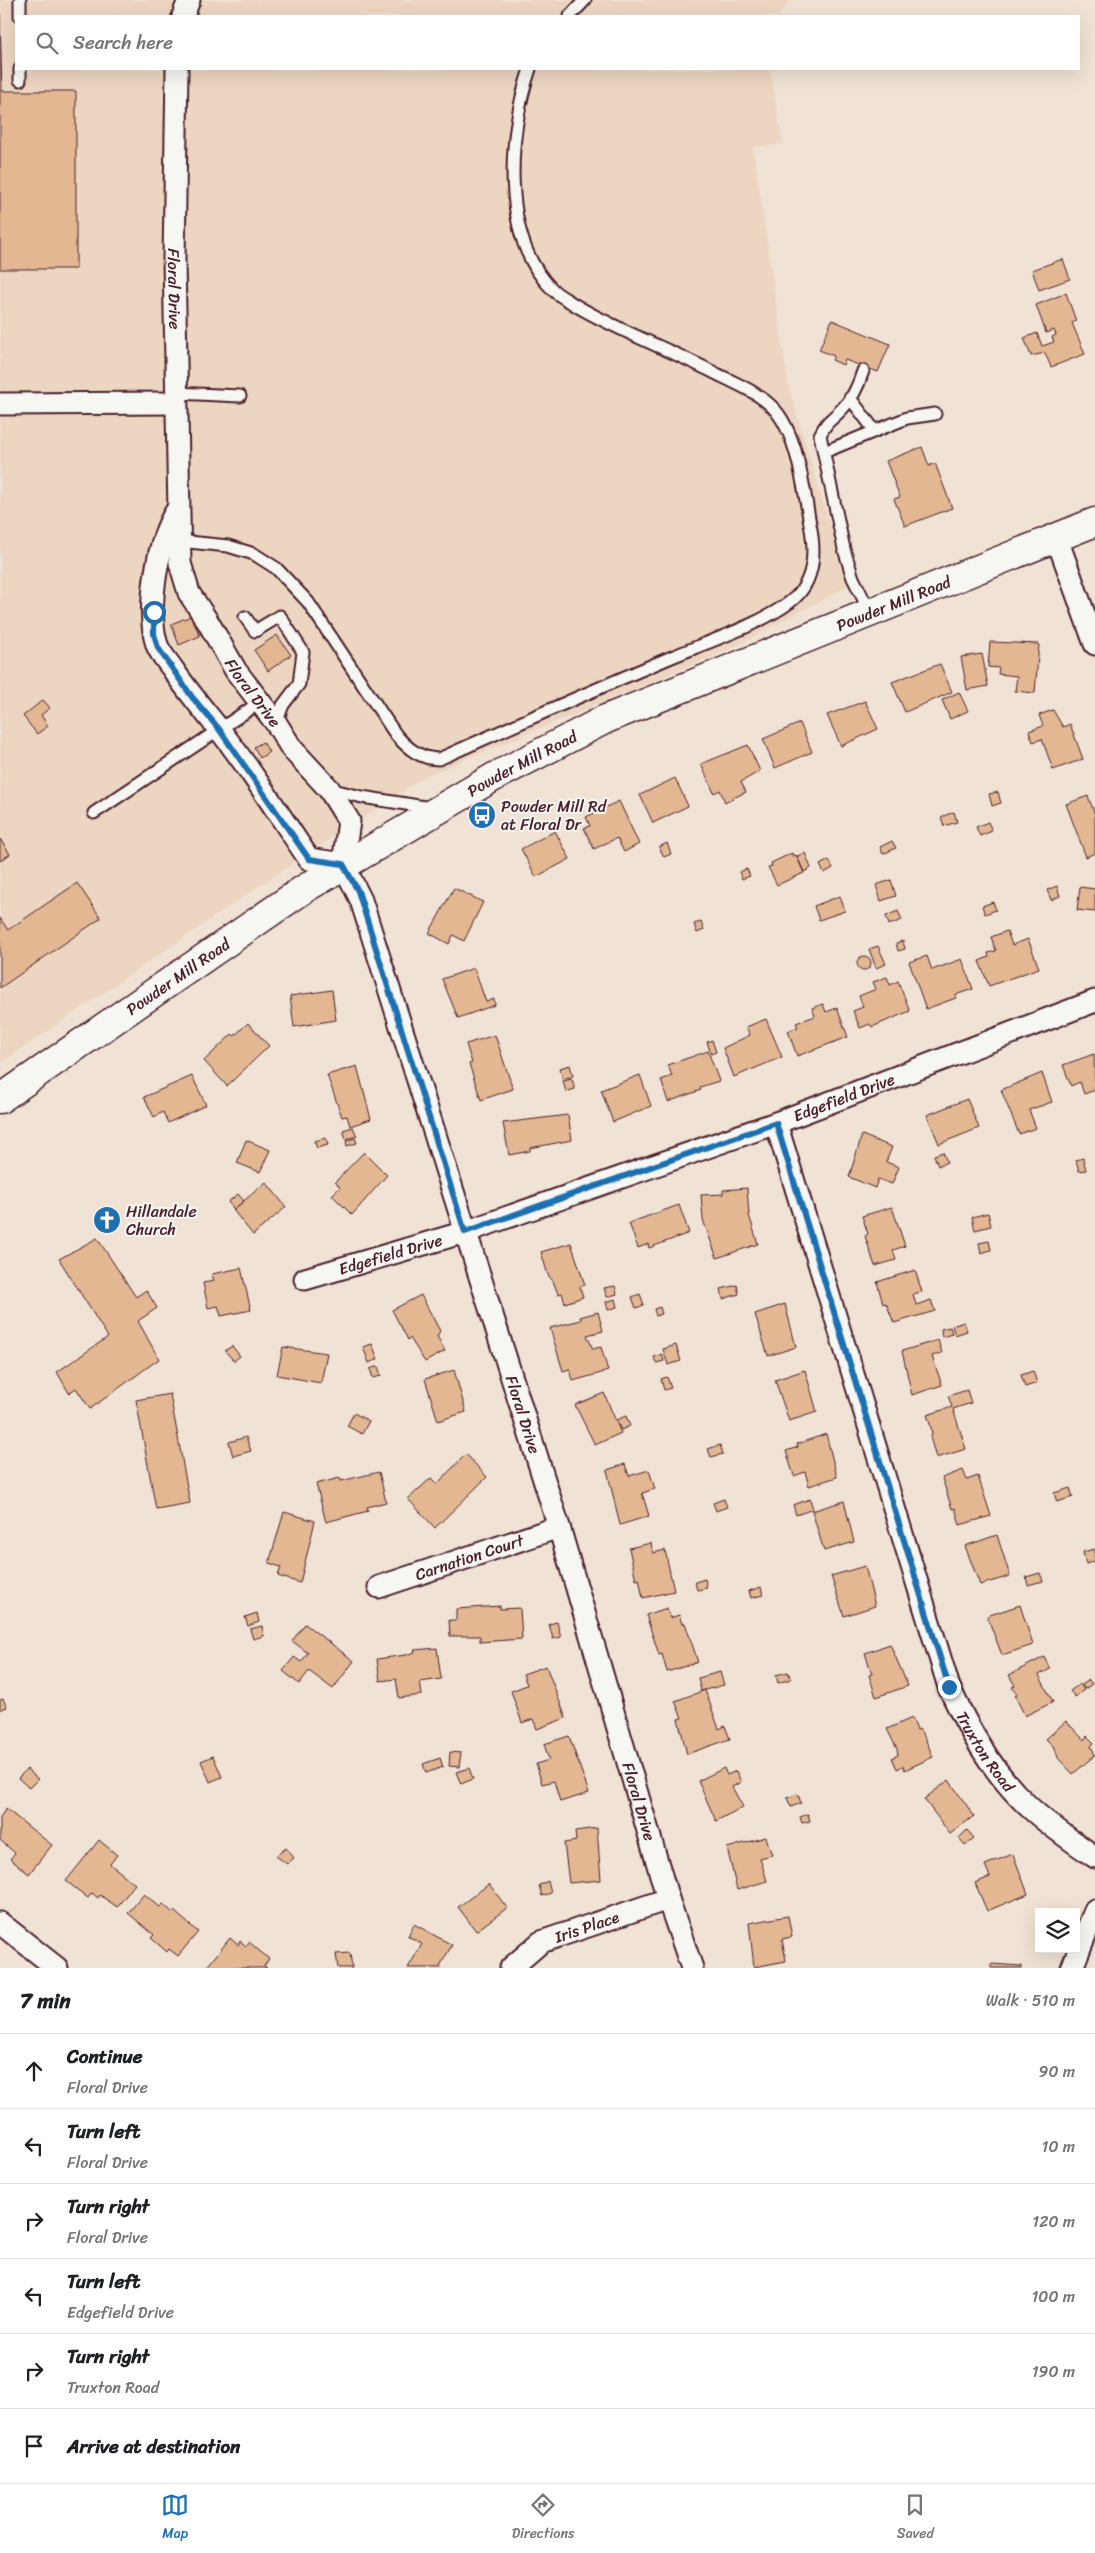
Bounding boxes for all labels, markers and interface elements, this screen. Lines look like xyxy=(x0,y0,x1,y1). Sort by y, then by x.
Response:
search box xyxy=(15,15,1080,70)
text: Search here xyxy=(73,26,173,59)
icon: search xyxy=(33,29,61,57)
street label: Floral Drive xyxy=(159,248,189,330)
street label: Powder Mill Road xyxy=(832,567,957,640)
route start xyxy=(143,601,166,624)
street label: Floral Drive xyxy=(217,653,289,734)
street label: Powder Mill Road xyxy=(461,722,584,805)
place label: Powder Mill Rd at Floral Dr xyxy=(501,792,608,839)
bus stop icon: Powder Mill Rd at Floral Dr xyxy=(467,800,497,830)
street label: Powder Mill Road xyxy=(120,929,237,1023)
street label: Edgefield Drive xyxy=(789,1065,899,1130)
place label: Hillandale Church xyxy=(126,1197,197,1244)
church icon: Hillandale Church xyxy=(92,1205,122,1235)
street label: Edgefield Drive xyxy=(335,1225,446,1283)
street label: Floral Drive xyxy=(497,1372,549,1458)
street label: Carnation Court xyxy=(411,1526,528,1589)
route end xyxy=(938,1676,961,1699)
street label: Truxton Road xyxy=(948,1706,1023,1800)
street label: Floral Drive xyxy=(614,1759,664,1845)
street label: Iris Place xyxy=(550,1902,624,1952)
map controls xyxy=(1035,1908,1080,1953)
button: layers xyxy=(1035,1908,1080,1953)
text: 7 min xyxy=(20,1982,71,2020)
text: Walk · 510 m xyxy=(986,1986,1075,2015)
text: Continue xyxy=(67,2040,143,2073)
icon: ahead xyxy=(20,2057,48,2085)
text: 90 m xyxy=(1039,2057,1075,2086)
text: Floral Drive xyxy=(67,2073,148,2102)
text: Turn left xyxy=(67,2115,140,2148)
icon: left xyxy=(20,2132,48,2160)
text: 10 m xyxy=(1042,2132,1075,2161)
text: Floral Drive xyxy=(67,2148,148,2177)
text: Turn right xyxy=(67,2190,149,2223)
icon: right xyxy=(20,2207,48,2235)
text: 120 m xyxy=(1032,2207,1075,2236)
text: Floral Drive xyxy=(67,2223,148,2252)
text: Turn left xyxy=(67,2265,140,2298)
icon: left xyxy=(20,2282,48,2310)
text: 100 m xyxy=(1031,2282,1075,2311)
text: Edgefield Drive xyxy=(67,2298,174,2327)
text: Turn right xyxy=(67,2340,149,2373)
icon: right xyxy=(20,2357,48,2385)
text: 190 m xyxy=(1032,2357,1075,2386)
text: Truxton Road xyxy=(67,2373,159,2402)
text: Arrive at destination xyxy=(67,2430,240,2463)
icon: arrive xyxy=(20,2432,48,2460)
tab: Map xyxy=(161,2491,189,2546)
tab: Directions xyxy=(512,2491,574,2546)
tab: Saved xyxy=(897,2491,934,2546)

